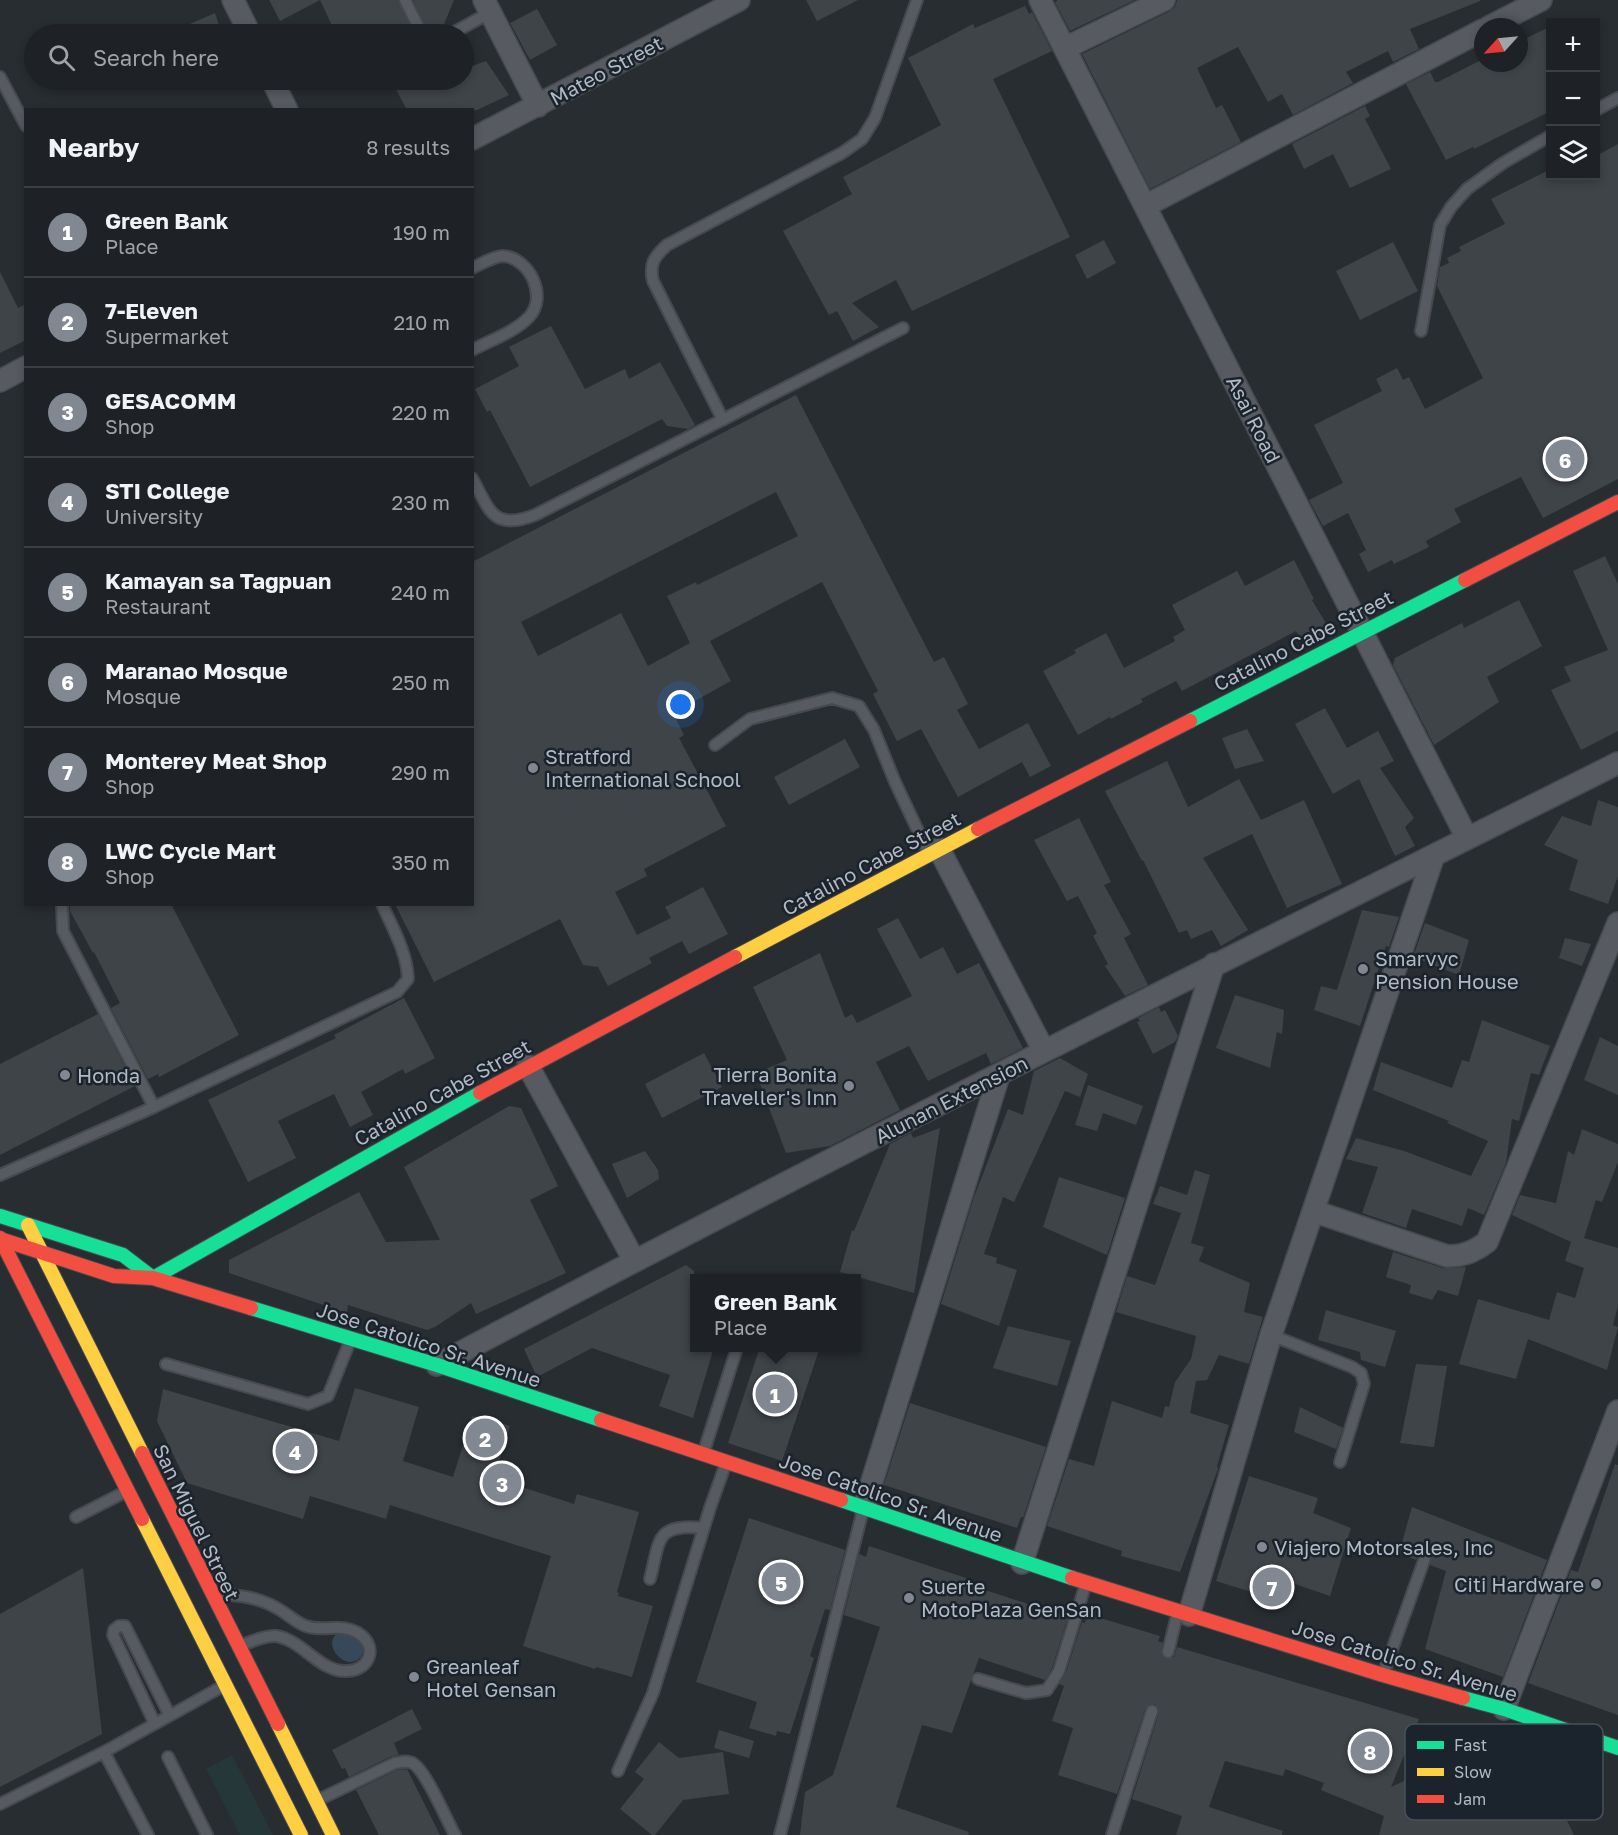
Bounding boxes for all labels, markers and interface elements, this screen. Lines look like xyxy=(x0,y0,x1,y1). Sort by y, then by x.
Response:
north arrow xyxy=(1474,18,1528,72)
map controls xyxy=(1546,18,1600,180)
button: + xyxy=(1546,18,1600,72)
search box xyxy=(24,24,474,90)
street label: Mateo Street xyxy=(546,30,666,110)
icon: search xyxy=(45,41,78,74)
text: Search here xyxy=(93,44,219,71)
button: − xyxy=(1546,72,1600,126)
button: layers xyxy=(1546,126,1600,180)
text: Nearby xyxy=(48,132,139,163)
text: 8 results xyxy=(366,135,450,159)
text: Green Bank xyxy=(105,207,229,234)
text: 1 xyxy=(62,220,73,244)
text: 190 m xyxy=(393,220,450,244)
text: Place xyxy=(105,234,158,258)
text: 7-Eleven xyxy=(105,297,198,324)
text: 2 xyxy=(61,310,74,334)
text: 210 m xyxy=(394,310,450,334)
text: Supermarket xyxy=(105,324,229,348)
street label: Asai Road xyxy=(1222,371,1286,467)
text: GESACOMM xyxy=(105,387,236,414)
text: 3 xyxy=(61,400,74,424)
text: 220 m xyxy=(392,400,450,424)
text: Shop xyxy=(105,414,154,438)
pin: 6 xyxy=(1546,436,1584,482)
text: STI College xyxy=(105,477,230,504)
text: 4 xyxy=(61,490,74,514)
text: 230 m xyxy=(392,490,450,514)
text: University xyxy=(105,504,203,528)
text: Kamayan sa Tagpuan xyxy=(105,567,331,594)
text: 5 xyxy=(61,580,74,604)
text: 240 m xyxy=(391,580,450,604)
street label: Catalino Cabe Street xyxy=(1209,584,1397,696)
text: Restaurant xyxy=(105,594,211,618)
text: Maranao Mosque xyxy=(105,657,288,684)
text: 6 xyxy=(61,670,74,694)
text: 250 m xyxy=(392,670,450,694)
text: Mosque xyxy=(105,684,181,708)
your location xyxy=(666,690,695,719)
place label: Stratford International School xyxy=(545,744,741,791)
text: Monterey Meat Shop xyxy=(105,747,327,774)
text: 7 xyxy=(62,760,73,784)
text: 290 m xyxy=(391,760,450,784)
marker: Stratford International School xyxy=(526,761,540,775)
text: Shop xyxy=(105,774,154,798)
street label: Catalino Cabe Street xyxy=(778,806,964,920)
text: LWC Cycle Mart xyxy=(105,837,276,864)
text: 8 xyxy=(61,850,74,874)
text: 350 m xyxy=(392,850,450,874)
text: Shop xyxy=(105,864,154,888)
place label: Smarvyc Pension House xyxy=(1375,946,1519,993)
marker: Smarvyc Pension House xyxy=(1356,962,1370,976)
street label: Catalino Cabe Street xyxy=(350,1033,534,1151)
street label: Alunan Extension xyxy=(871,1050,1031,1148)
place label: Tierra Bonita Traveller's Inn xyxy=(702,1062,837,1109)
place label: Honda xyxy=(77,1063,140,1087)
marker: Honda xyxy=(58,1068,72,1082)
marker: Tierra Bonita Traveller's Inn xyxy=(842,1079,856,1093)
popup xyxy=(690,1274,861,1352)
text: Green Bank xyxy=(714,1288,837,1315)
street label: Jose Catolico Sr. Avenue xyxy=(314,1296,544,1392)
text: Place xyxy=(714,1315,767,1339)
pin: 1 xyxy=(756,1372,794,1416)
pin: 2 xyxy=(466,1416,504,1460)
pin: 4 xyxy=(276,1428,314,1474)
street label: San Miguel Street xyxy=(149,1440,245,1604)
street label: Jose Catolico Sr. Avenue xyxy=(776,1447,1006,1547)
pin: 3 xyxy=(482,1460,522,1506)
place label: Viajero Motorsales, Inc xyxy=(1274,1535,1493,1559)
marker: Viajero Motorsales, Inc xyxy=(1255,1540,1269,1554)
pin: 5 xyxy=(762,1560,800,1604)
pin: 7 xyxy=(1252,1564,1292,1610)
place label: Citi Hardware xyxy=(1454,1572,1584,1596)
place label: Suerte MotoPlaza GenSan xyxy=(921,1574,1102,1621)
marker: Citi Hardware xyxy=(1589,1577,1603,1591)
marker: Suerte MotoPlaza GenSan xyxy=(902,1591,916,1605)
street label: Jose Catolico Sr. Avenue xyxy=(1289,1614,1521,1706)
place label: Greanleaf Hotel Gensan xyxy=(426,1654,556,1701)
marker: Greanleaf Hotel Gensan xyxy=(407,1670,421,1684)
legend xyxy=(1405,1724,1603,1820)
pin: 8 xyxy=(1350,1728,1390,1774)
text: Fast xyxy=(1454,1735,1487,1755)
text: Slow xyxy=(1454,1762,1492,1782)
text: Jam xyxy=(1454,1789,1486,1809)

